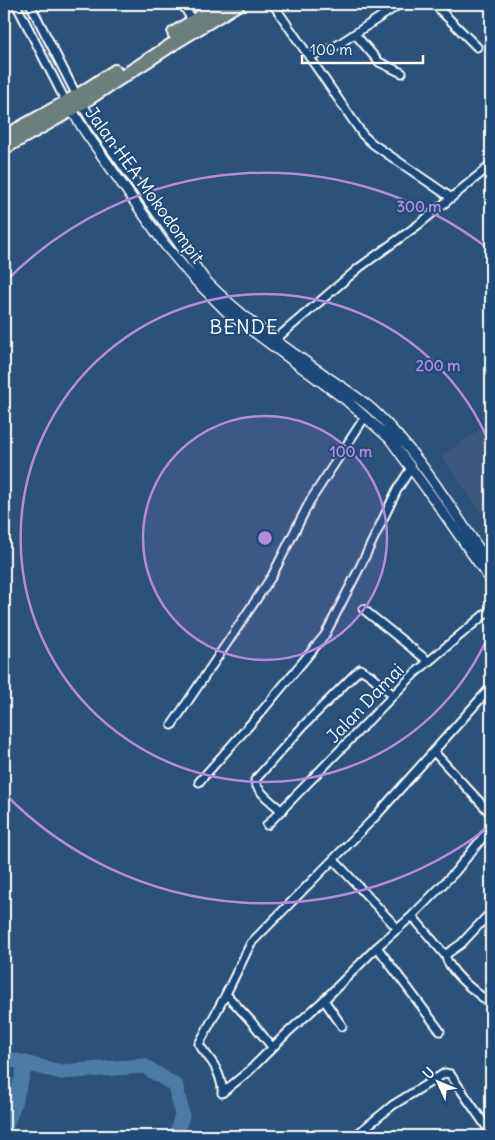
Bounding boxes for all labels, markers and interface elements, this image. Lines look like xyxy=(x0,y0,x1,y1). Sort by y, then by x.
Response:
scale bar xyxy=(302,32,424,64)
text: 100 m xyxy=(310,40,352,59)
street label: Jalan HEA Mokodompit xyxy=(80,102,210,268)
text: 300 m xyxy=(397,197,442,216)
district label: BENDE xyxy=(209,314,279,339)
text: 200 m xyxy=(416,356,460,375)
text: 100 m xyxy=(330,442,372,461)
centre of rings xyxy=(256,529,274,547)
street label: Jalan Damai xyxy=(321,658,409,748)
north arrow xyxy=(412,1058,462,1108)
text: U xyxy=(419,1063,438,1083)

